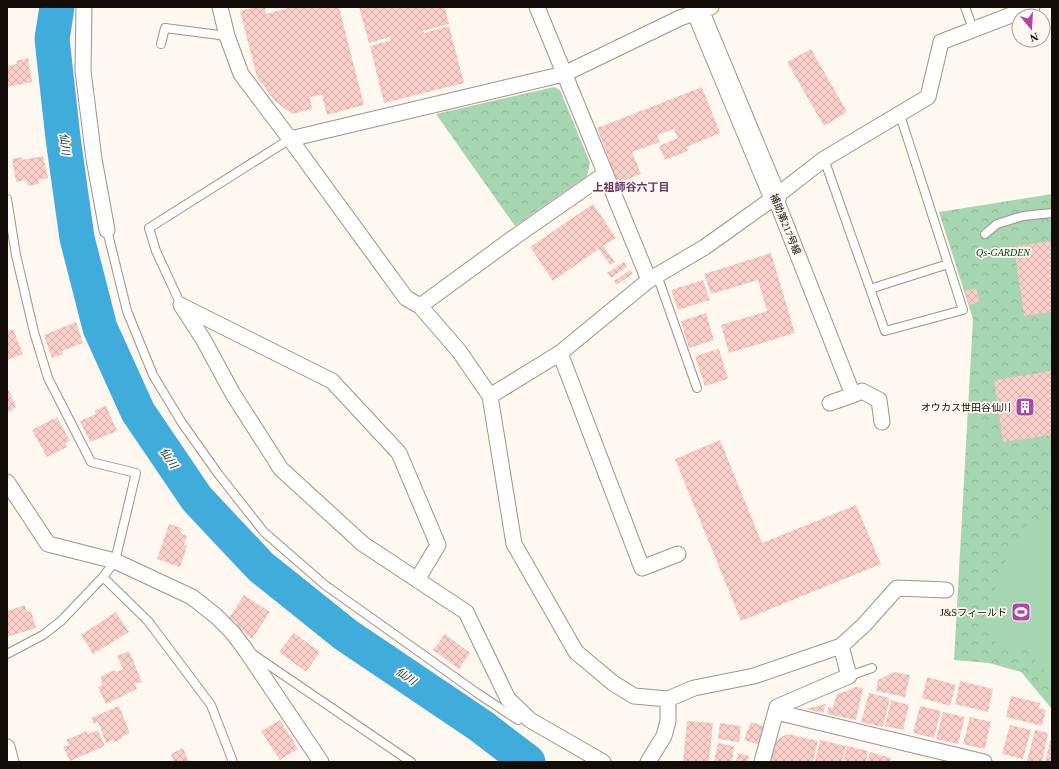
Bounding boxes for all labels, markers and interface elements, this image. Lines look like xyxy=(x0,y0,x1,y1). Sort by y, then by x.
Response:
north arrow xyxy=(1011,8,1051,48)
text: N xyxy=(1028,31,1040,44)
water label: 仙川 xyxy=(58,132,72,157)
district label: 上祖師谷六丁目 xyxy=(593,181,670,193)
street label: 補助第217号線 xyxy=(768,192,803,256)
park label: Qs-GARDEN xyxy=(976,247,1031,258)
building icon: オウカス世田谷仙川 xyxy=(1014,396,1036,418)
place label: オウカス世田谷仙川 xyxy=(921,402,1011,413)
water label: 仙川 xyxy=(158,446,181,471)
sports icon: J&Sフィールド xyxy=(1010,601,1032,623)
place label: J&Sフィールド xyxy=(940,607,1007,618)
water label: 仙川 xyxy=(394,665,419,688)

